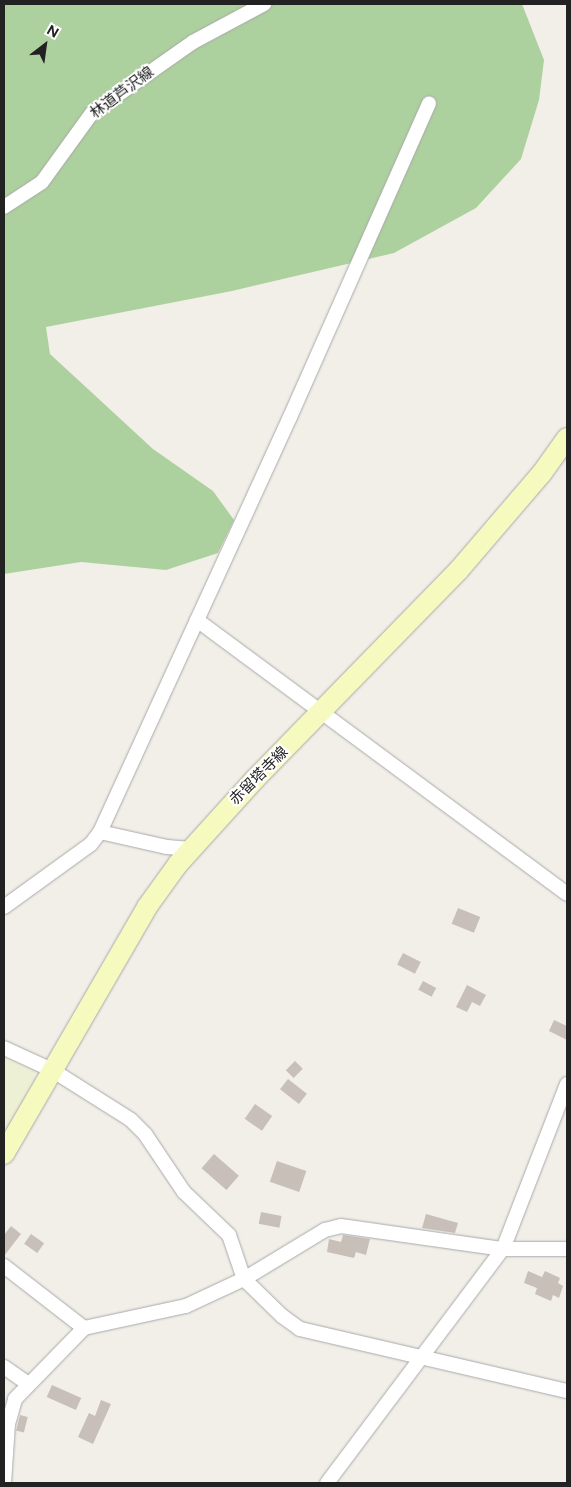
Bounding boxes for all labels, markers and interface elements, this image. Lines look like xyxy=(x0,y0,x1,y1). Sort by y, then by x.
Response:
north arrow xyxy=(20,20,70,70)
text: N xyxy=(44,22,62,42)
street label: 林道芦沢線 xyxy=(87,63,157,123)
street label: 赤留塔寺線 xyxy=(226,743,292,809)

